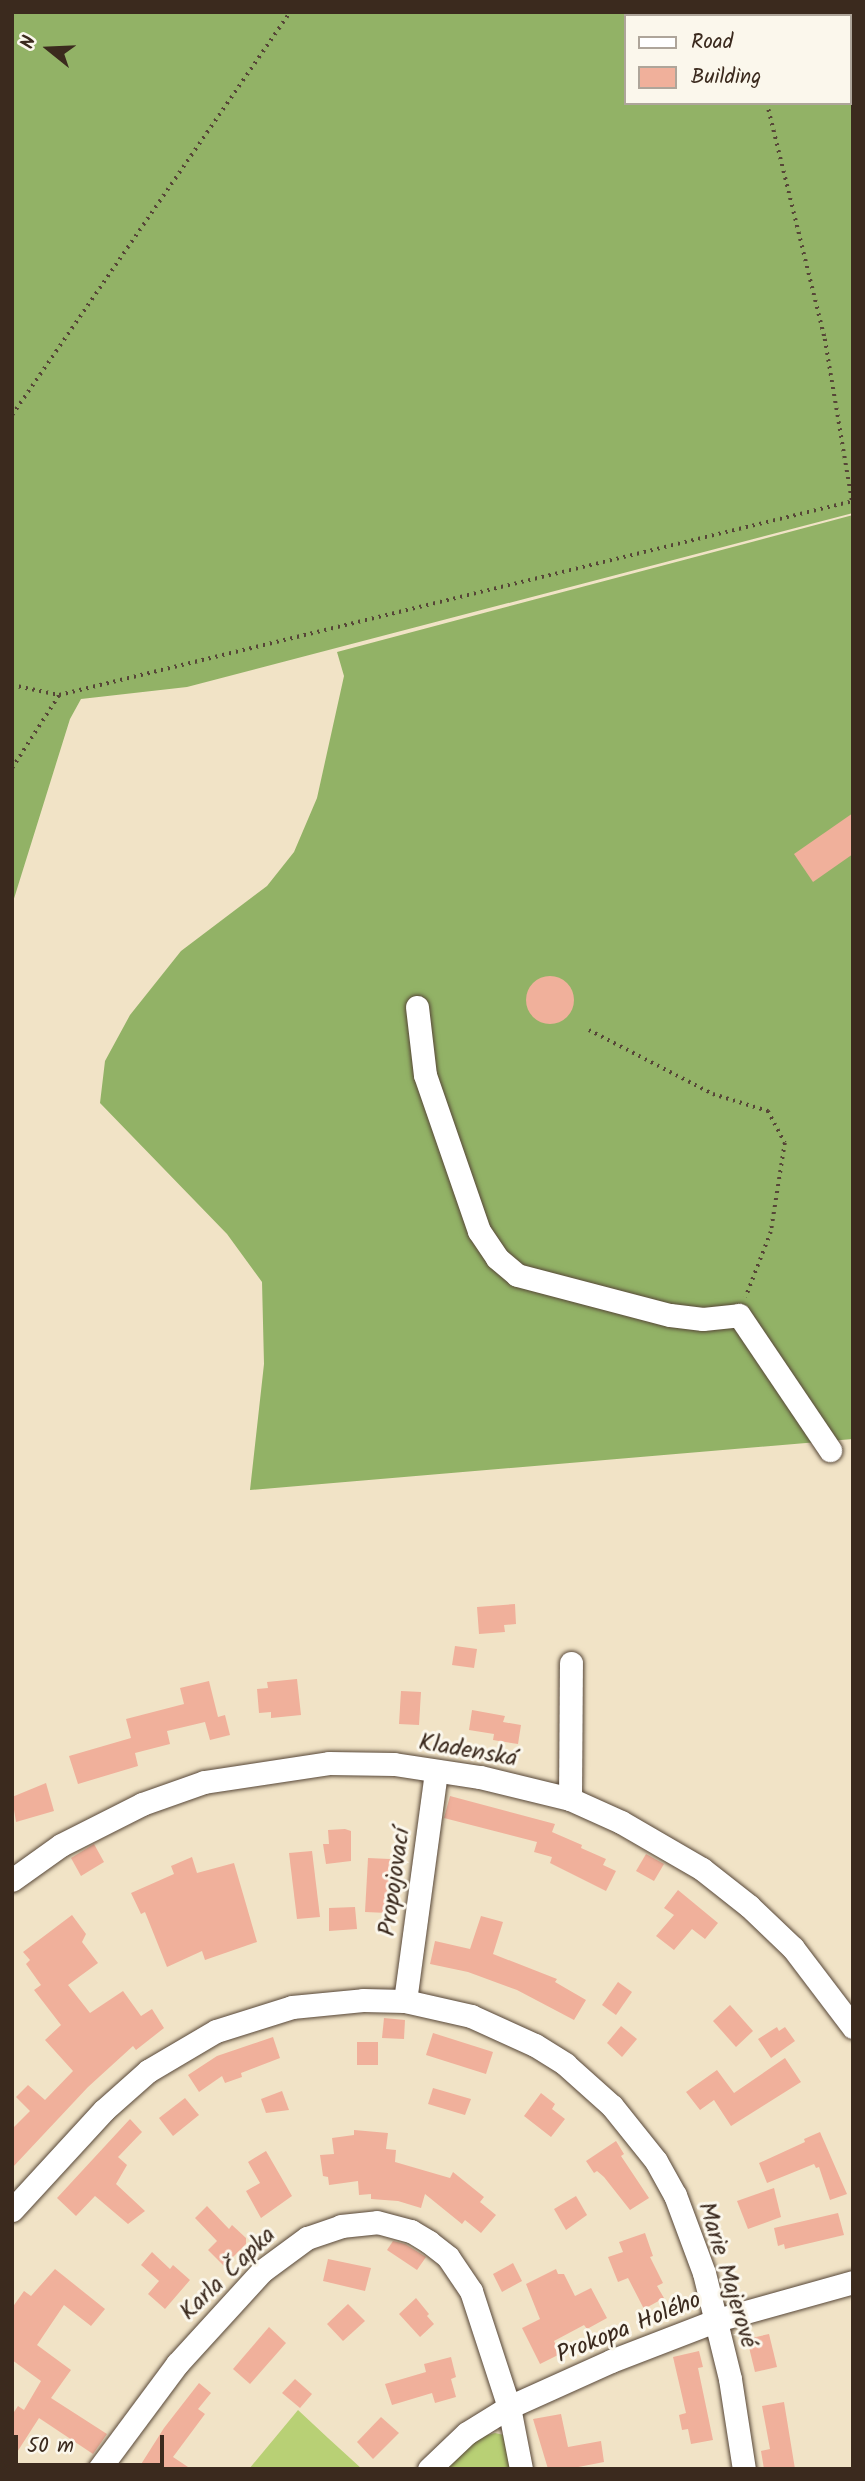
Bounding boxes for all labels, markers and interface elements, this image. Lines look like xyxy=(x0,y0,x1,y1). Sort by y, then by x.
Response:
north arrow xyxy=(14,14,84,84)
legend xyxy=(624,14,851,105)
text: Road xyxy=(691,26,733,59)
text: N xyxy=(13,32,45,53)
text: Building xyxy=(691,61,761,94)
street label: Kladenská xyxy=(416,1728,520,1774)
street label: Propojovací xyxy=(373,1826,417,1938)
street label: Marie Majerové xyxy=(691,2199,763,2351)
street label: Karla Čapka xyxy=(174,2221,282,2327)
street label: Prokopa Holého xyxy=(552,2286,706,2370)
scale bar xyxy=(18,2422,168,2466)
text: 50 m xyxy=(27,2430,74,2463)

